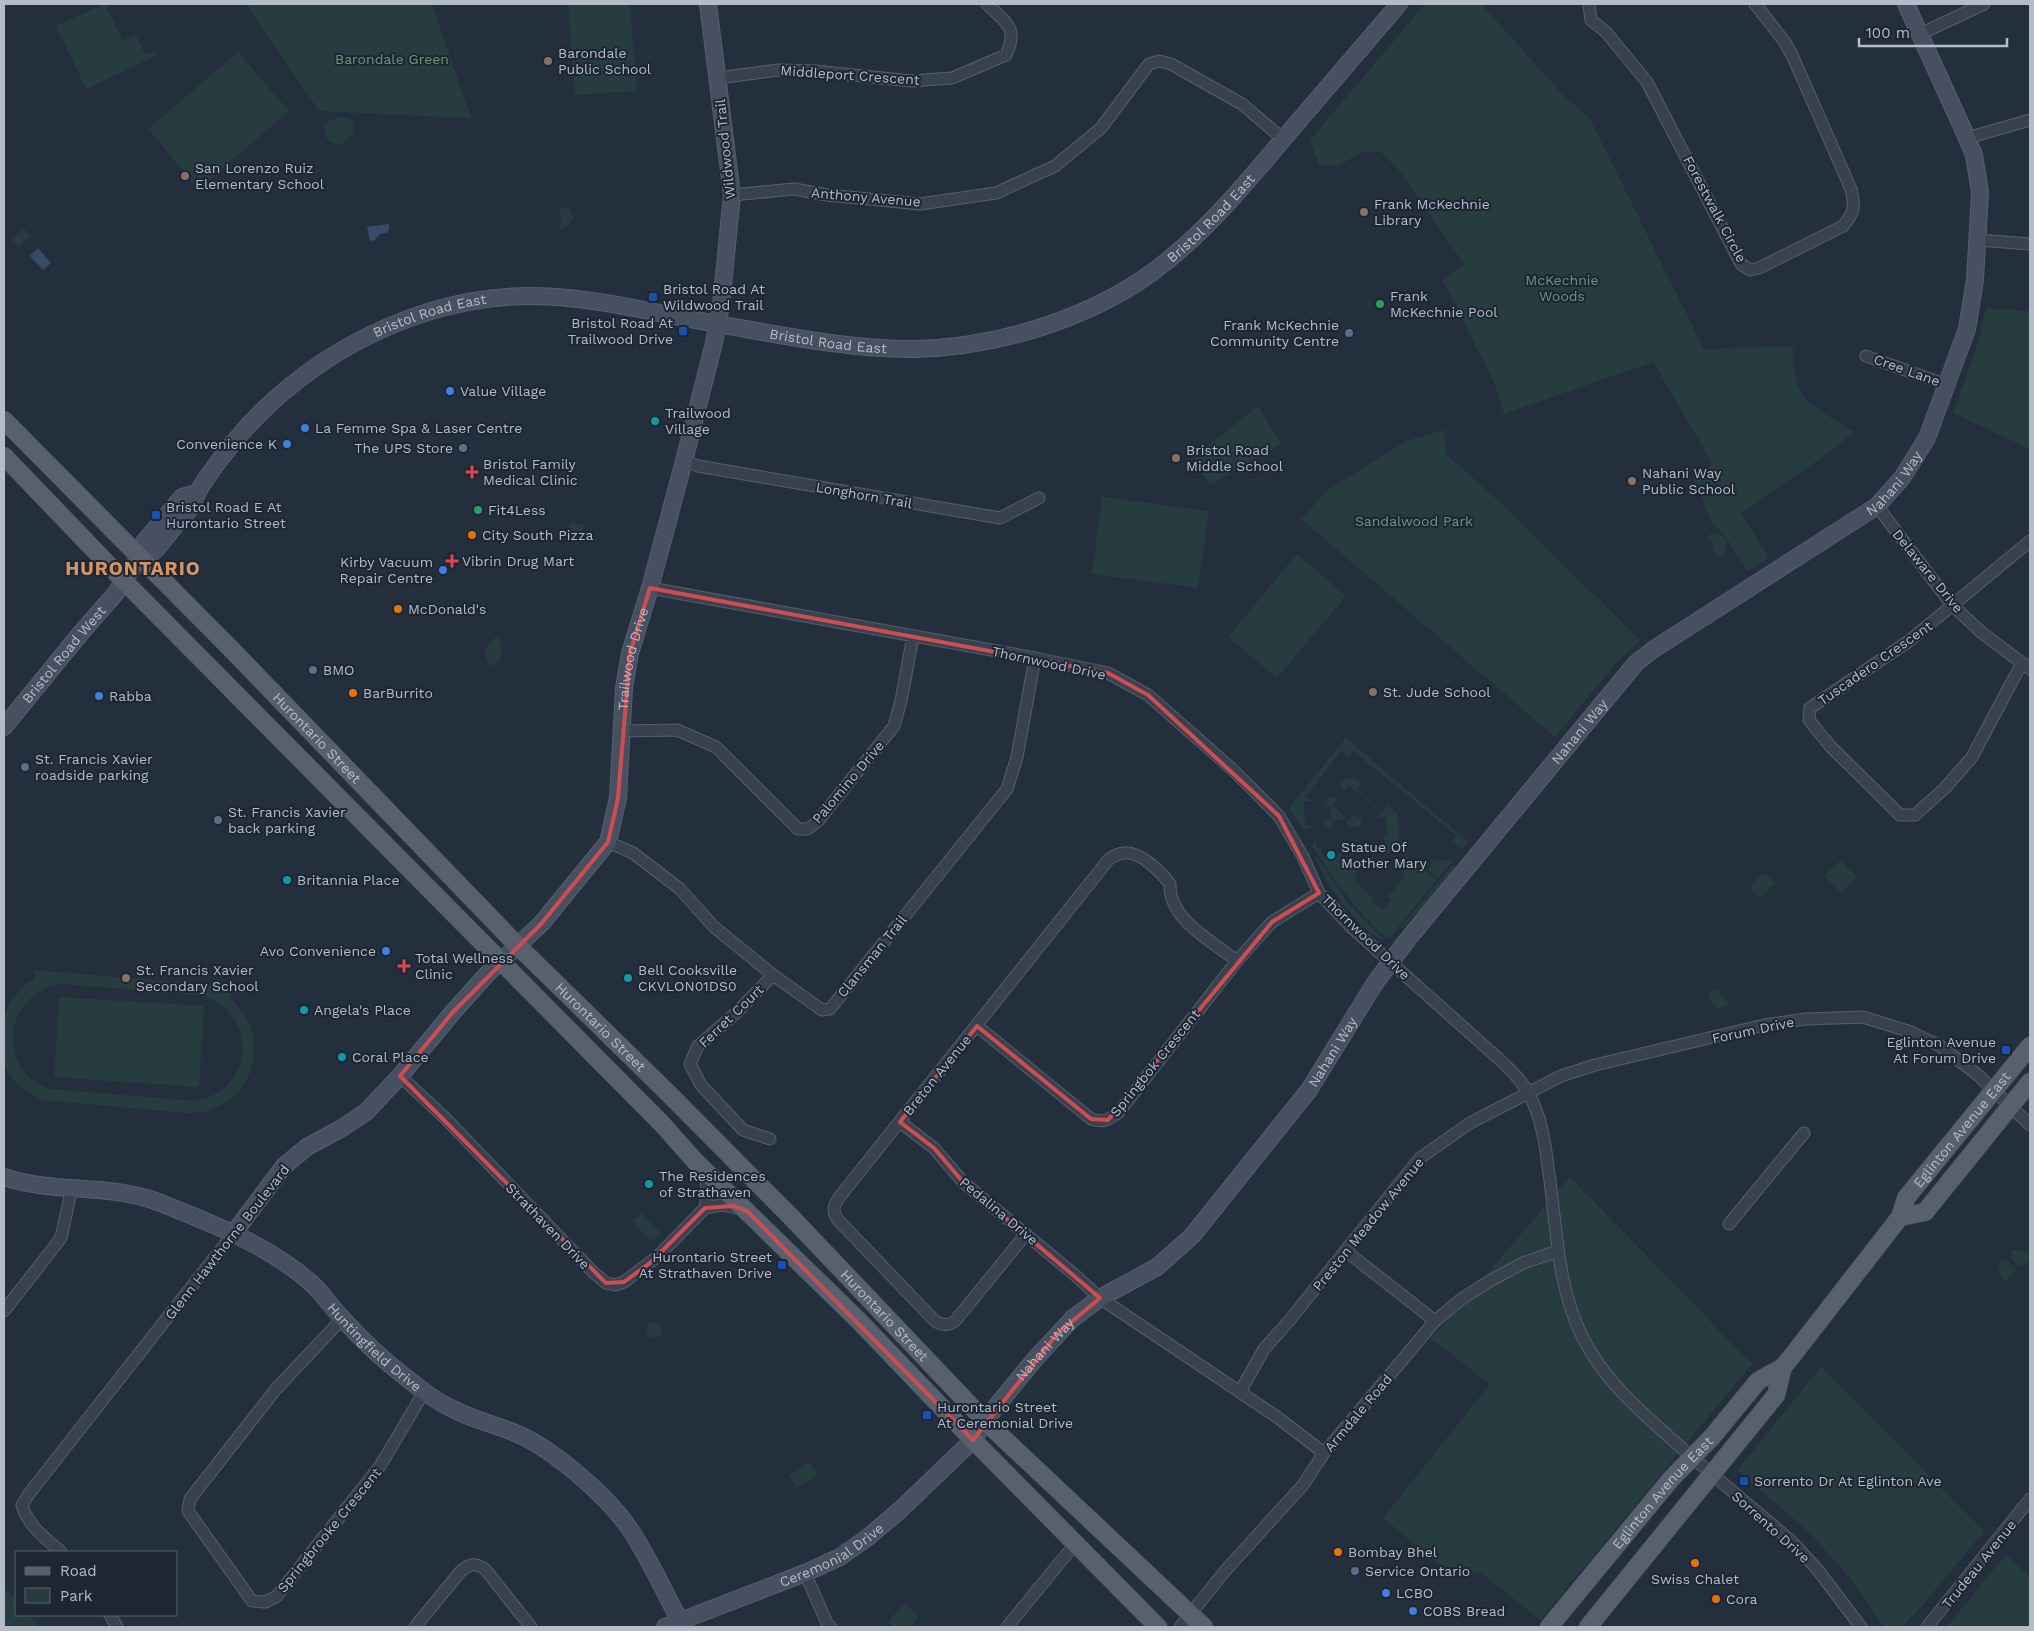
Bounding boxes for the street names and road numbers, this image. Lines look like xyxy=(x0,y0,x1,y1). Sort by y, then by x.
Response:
street label: Middleport Crescent xyxy=(780,62,920,88)
street label: Wildwood Trail xyxy=(712,97,738,200)
street label: Forestwalk Circle xyxy=(1680,153,1750,265)
street label: Bristol Road East xyxy=(1164,171,1258,266)
street label: Anthony Avenue xyxy=(811,184,921,210)
street label: Bristol Road East xyxy=(370,291,487,341)
street label: Bristol Road East xyxy=(768,325,887,356)
street label: Cree Lane xyxy=(1872,351,1942,389)
street label: Nahani Way xyxy=(1863,447,1925,519)
street label: Longhorn Trail xyxy=(815,479,914,511)
street label: Delaware Drive xyxy=(1889,526,1967,616)
street label: Bristol Road West xyxy=(19,602,109,706)
street label: Trailwood Drive xyxy=(615,605,652,711)
street label: Tuscadero Crescent xyxy=(1815,617,1935,708)
street label: Thornwood Drive xyxy=(991,643,1107,683)
street label: Hurontario Street xyxy=(269,689,364,787)
street label: Nahani Way xyxy=(1548,695,1611,767)
street label: Palomino Drive xyxy=(809,737,887,827)
street label: Thornwood Drive xyxy=(1319,891,1413,983)
street label: Clansman Trail xyxy=(834,911,910,1000)
street label: Hurontario Street xyxy=(552,979,649,1075)
street label: Ferret Court xyxy=(695,981,767,1051)
street label: Springbok Crescent xyxy=(1107,1006,1203,1120)
street label: Nahani Way xyxy=(1305,1013,1360,1090)
street label: Forum Drive xyxy=(1711,1013,1795,1047)
street label: Breton Avenue xyxy=(900,1031,974,1119)
street label: Eglinton Avenue East xyxy=(1910,1068,2014,1191)
street label: Preston Meadow Avenue xyxy=(1309,1154,1427,1294)
street label: Glenn Hawthorne Boulevard xyxy=(162,1161,292,1323)
street label: Pedalina Drive xyxy=(957,1174,1041,1248)
street label: Strathaven Drive xyxy=(503,1179,593,1273)
street label: Hurontario Street xyxy=(838,1266,932,1364)
street label: Huntingfield Drive xyxy=(324,1299,425,1395)
street label: Nahani Way xyxy=(1013,1314,1078,1384)
street label: Armdale Road xyxy=(1321,1371,1395,1455)
street label: Eglinton Avenue East xyxy=(1609,1433,1716,1552)
street label: Springbrooke Crescent xyxy=(274,1464,384,1596)
street label: Sorrento Drive xyxy=(1729,1488,1813,1566)
street label: Trudeau Avenue xyxy=(1938,1517,2020,1611)
street label: Ceremonial Drive xyxy=(777,1520,887,1590)

